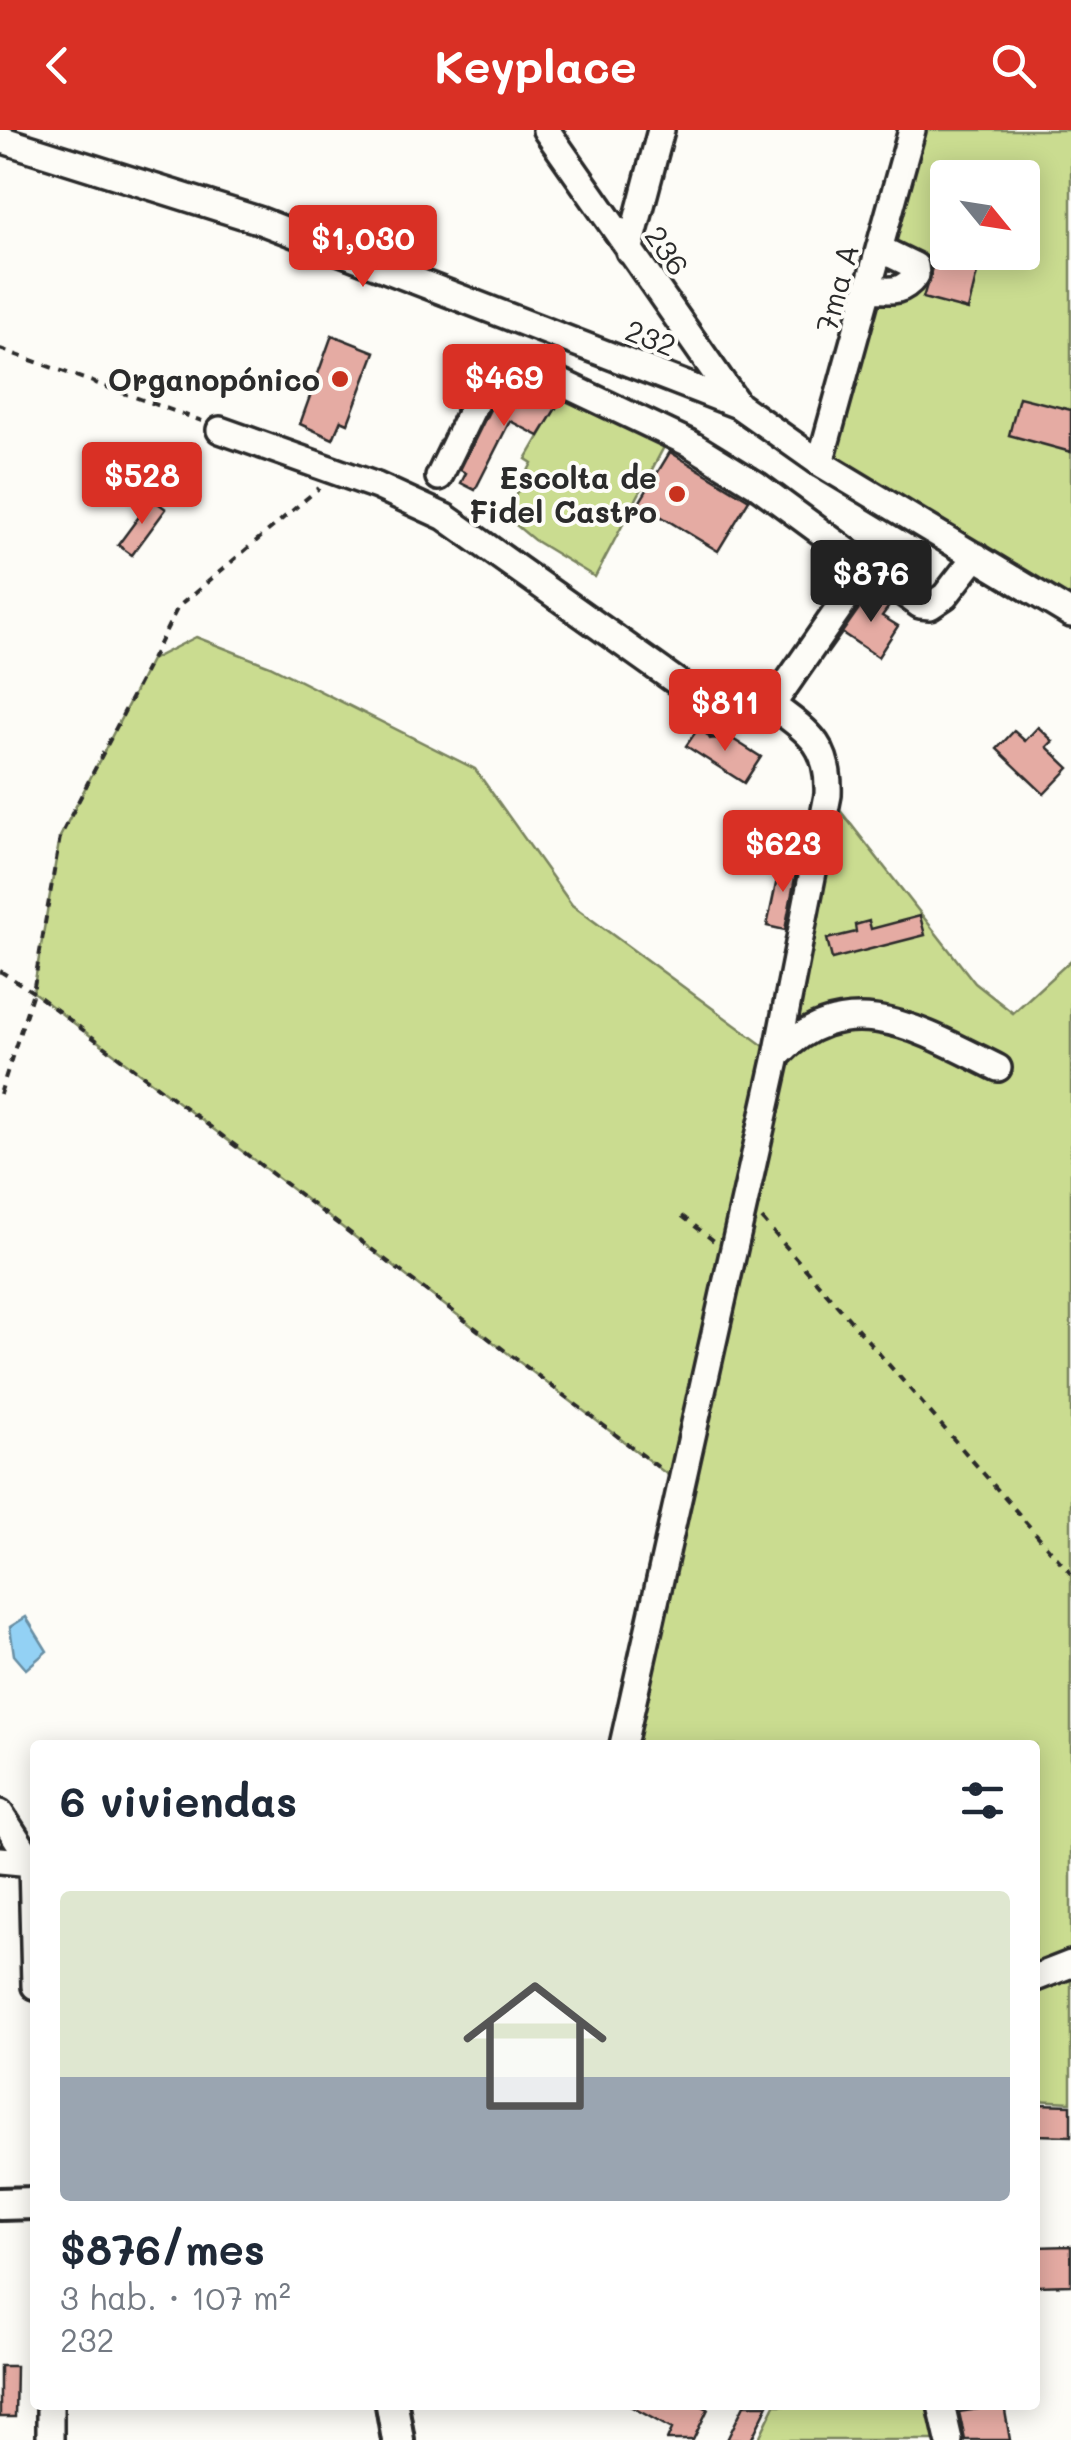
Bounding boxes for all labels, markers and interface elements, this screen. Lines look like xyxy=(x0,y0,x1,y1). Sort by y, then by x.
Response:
text: Keyplace xyxy=(434,36,637,94)
icon: back xyxy=(30,38,85,93)
icon: search xyxy=(986,38,1041,93)
north arrow xyxy=(930,160,1040,270)
map controls xyxy=(930,160,1040,270)
pin: $1,030 xyxy=(282,205,444,290)
text: $1,030 xyxy=(311,216,415,258)
street label: 236 xyxy=(637,217,699,283)
street label: 7ma A xyxy=(805,240,867,336)
street label: 232 xyxy=(620,309,682,365)
pin: $469 xyxy=(445,344,563,429)
text: $469 xyxy=(465,355,543,397)
place label: Organopónico xyxy=(108,359,320,399)
marker: Organopónico xyxy=(329,368,351,390)
pin: $528 xyxy=(83,442,201,527)
text: $528 xyxy=(104,453,180,495)
place label: Escolta de Fidel Castro xyxy=(469,457,657,531)
marker: Escolta de Fidel Castro xyxy=(666,483,688,505)
pin: $876 xyxy=(812,540,930,625)
text: $876 xyxy=(833,551,909,593)
pin: $811 xyxy=(666,669,784,754)
text: $811 xyxy=(691,680,759,722)
pin: $623 xyxy=(724,810,842,895)
text: $623 xyxy=(745,821,821,863)
text: 6 viviendas xyxy=(60,1773,297,1828)
icon: filters xyxy=(955,1773,1010,1828)
icon: home xyxy=(445,1956,625,2136)
text: $876/mes xyxy=(60,2221,265,2276)
text: 3 hab. · 107 m² xyxy=(60,2276,291,2318)
text: 232 xyxy=(60,2318,114,2360)

